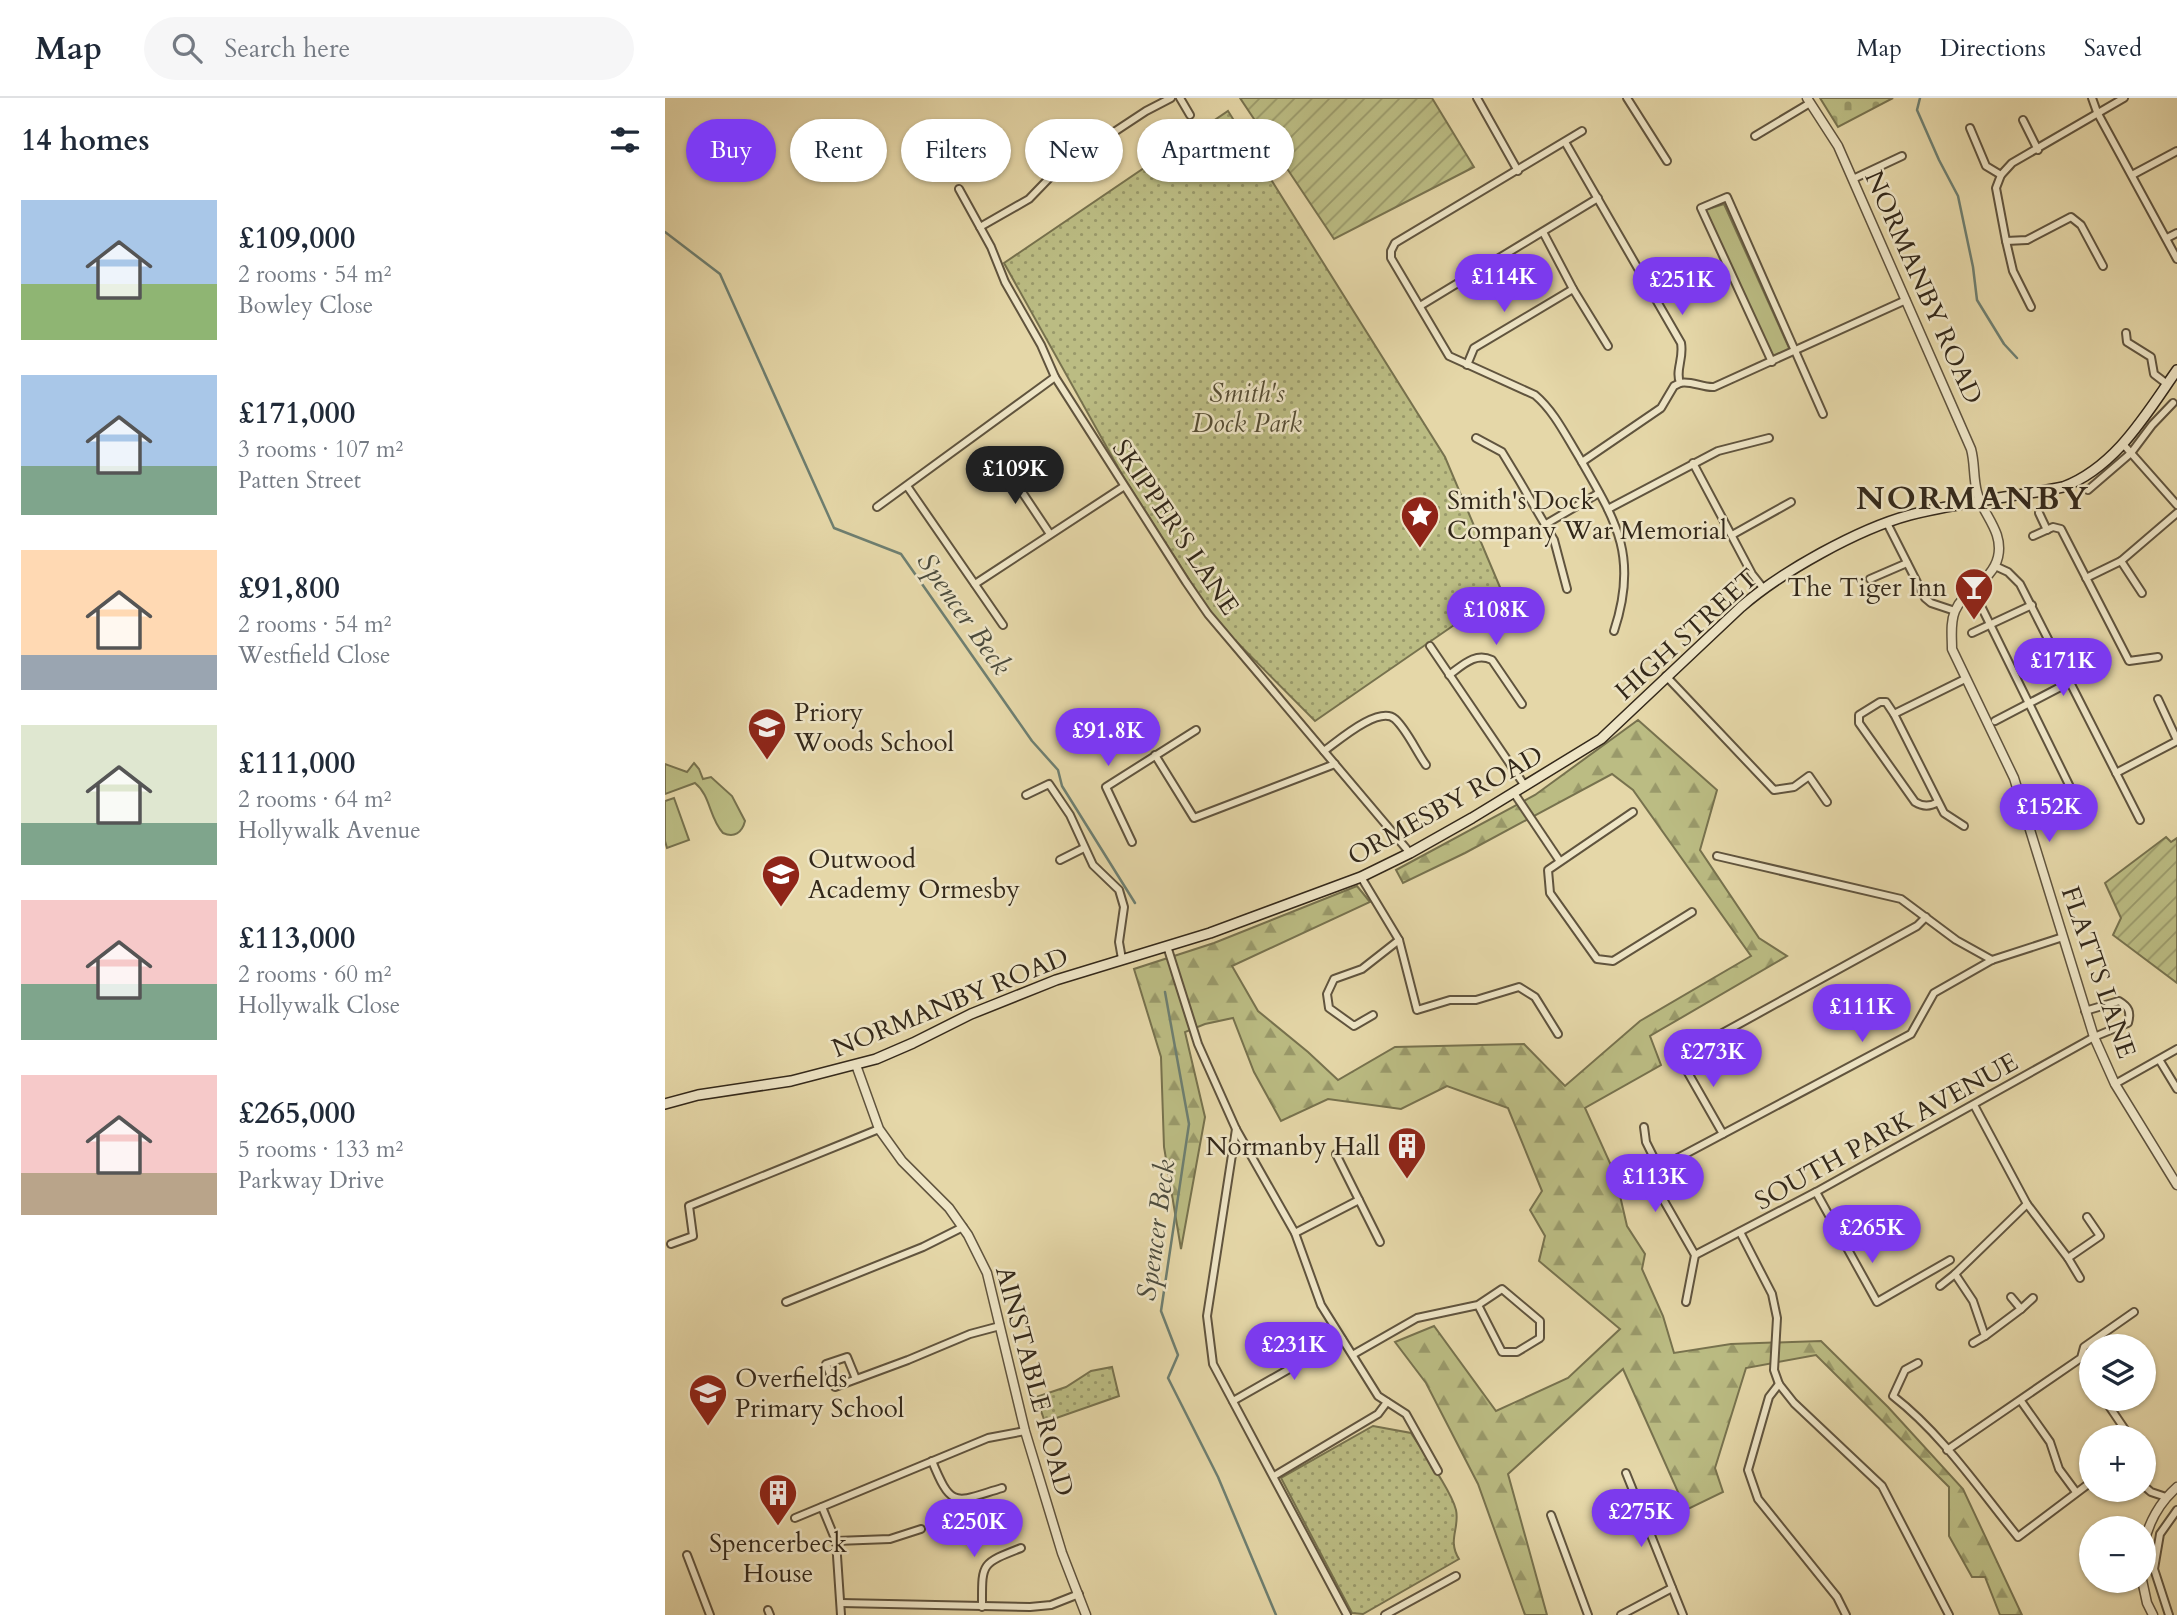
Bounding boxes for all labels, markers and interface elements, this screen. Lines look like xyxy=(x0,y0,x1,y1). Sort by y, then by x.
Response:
search box xyxy=(144,17,634,80)
text: Map xyxy=(35,26,102,71)
icon: search xyxy=(168,29,206,67)
text: Search here xyxy=(224,31,350,66)
text: Map xyxy=(1856,32,1902,65)
text: Directions xyxy=(1940,32,2046,65)
text: Saved xyxy=(2084,32,2142,65)
chip: Buy xyxy=(686,119,776,182)
chip: Rent xyxy=(790,119,887,182)
chip: Filters xyxy=(901,119,1011,182)
chip: New xyxy=(1025,119,1123,182)
chip: Apartment xyxy=(1137,119,1294,182)
text: 14 homes xyxy=(21,120,150,161)
icon: filters xyxy=(606,121,644,159)
street label: NORMANBY ROAD xyxy=(1856,165,1991,409)
text: £109,000 xyxy=(238,218,355,259)
icon: home xyxy=(77,228,161,312)
pin: £114K xyxy=(1455,254,1553,314)
pin: £251K xyxy=(1633,258,1731,317)
text: 2 rooms · 54 m² xyxy=(238,259,391,290)
text: £114K xyxy=(1471,261,1537,292)
text: £251K xyxy=(1649,264,1715,295)
text: Bowley Close xyxy=(238,290,373,321)
park label: Smith's Dock Park xyxy=(1192,376,1302,441)
text: £171,000 xyxy=(238,393,355,434)
icon: home xyxy=(77,403,161,487)
street label: SKIPPER'S LANE xyxy=(1104,433,1247,622)
text: 3 rooms · 107 m² xyxy=(238,434,403,465)
pin: £109K xyxy=(966,446,1064,506)
text: £109K xyxy=(982,453,1048,484)
text: Patten Street xyxy=(238,465,361,496)
district label: NORMANBY xyxy=(1856,476,2090,521)
place label: Smith's Dock Company War Memorial xyxy=(1447,483,1727,548)
place icon: Smith's Dock Company War Memorial xyxy=(1399,494,1441,549)
water label: Spencer Beck xyxy=(908,545,1021,683)
street label: HIGH STREET xyxy=(1607,561,1765,708)
bar icon: The Tiger Inn xyxy=(1953,566,1995,621)
text: £91,800 xyxy=(238,568,340,609)
place label: The Tiger Inn xyxy=(1787,570,1947,605)
icon: home xyxy=(77,578,161,662)
pin: £108K xyxy=(1447,588,1545,647)
text: £108K xyxy=(1463,594,1529,625)
text: 2 rooms · 54 m² xyxy=(238,609,391,640)
pin: £171K xyxy=(2014,638,2112,698)
text: Westfield Close xyxy=(238,640,390,671)
text: £171K xyxy=(2030,645,2096,676)
place label: Priory Woods School xyxy=(793,695,955,760)
school or university icon: Priory Woods School xyxy=(746,706,788,761)
pin: £91.8K xyxy=(1051,708,1165,768)
text: £91.8K xyxy=(1071,715,1145,746)
street label: ORMESBY ROAD xyxy=(1341,737,1549,874)
text: £111,000 xyxy=(238,743,355,784)
icon: home xyxy=(77,753,161,837)
text: 2 rooms · 64 m² xyxy=(238,784,391,815)
pin: £152K xyxy=(2000,784,2098,844)
text: £152K xyxy=(2016,791,2082,822)
text: Hollywalk Avenue xyxy=(238,815,421,846)
place label: Outwood Academy Ormesby xyxy=(808,842,1020,907)
school or university icon: Outwood Academy Ormesby xyxy=(760,853,802,908)
street label: FLATTS LANE xyxy=(2053,882,2144,1063)
text: £113,000 xyxy=(238,918,355,959)
icon: home xyxy=(77,928,161,1012)
street label: NORMANBY ROAD xyxy=(827,939,1074,1066)
text: 2 rooms · 60 m² xyxy=(238,959,391,990)
pin: £111K xyxy=(1813,984,1911,1044)
text: Hollywalk Close xyxy=(238,990,400,1021)
text: £111K xyxy=(1829,991,1895,1022)
pin: £273K xyxy=(1664,1030,1762,1089)
text: £273K xyxy=(1680,1036,1746,1067)
street label: SOUTH PARK AVENUE xyxy=(1748,1044,2024,1218)
text: £265,000 xyxy=(238,1093,355,1134)
icon: home xyxy=(77,1103,161,1187)
building icon: Normanby Hall xyxy=(1386,1125,1428,1180)
place label: Normanby Hall xyxy=(1205,1129,1380,1164)
text: 5 rooms · 133 m² xyxy=(238,1134,403,1165)
pin: £113K xyxy=(1606,1154,1704,1214)
water label: Spencer Beck xyxy=(1127,1157,1185,1303)
text: £113K xyxy=(1622,1161,1688,1192)
text: Parkway Drive xyxy=(238,1165,385,1196)
pin: £265K xyxy=(1823,1206,1921,1265)
text: £265K xyxy=(1839,1212,1905,1243)
street label: AINSTABLE ROAD xyxy=(987,1262,1082,1500)
pin: £231K xyxy=(1245,1322,1343,1382)
text: £231K xyxy=(1261,1329,1327,1360)
map controls xyxy=(2079,1334,2156,1593)
button: layers xyxy=(2079,1334,2156,1411)
place label: Overfields Primary School xyxy=(735,1361,905,1426)
school or university icon: Overfields Primary School xyxy=(687,1372,729,1427)
button: + xyxy=(2079,1425,2156,1502)
building icon: Spencerbeck House xyxy=(757,1472,799,1527)
pin: £275K xyxy=(1592,1490,1690,1549)
text: £275K xyxy=(1608,1496,1674,1527)
pin: £250K xyxy=(925,1500,1023,1559)
text: £250K xyxy=(941,1506,1007,1537)
button: − xyxy=(2079,1516,2156,1593)
place label: Spencerbeck House xyxy=(709,1526,847,1591)

